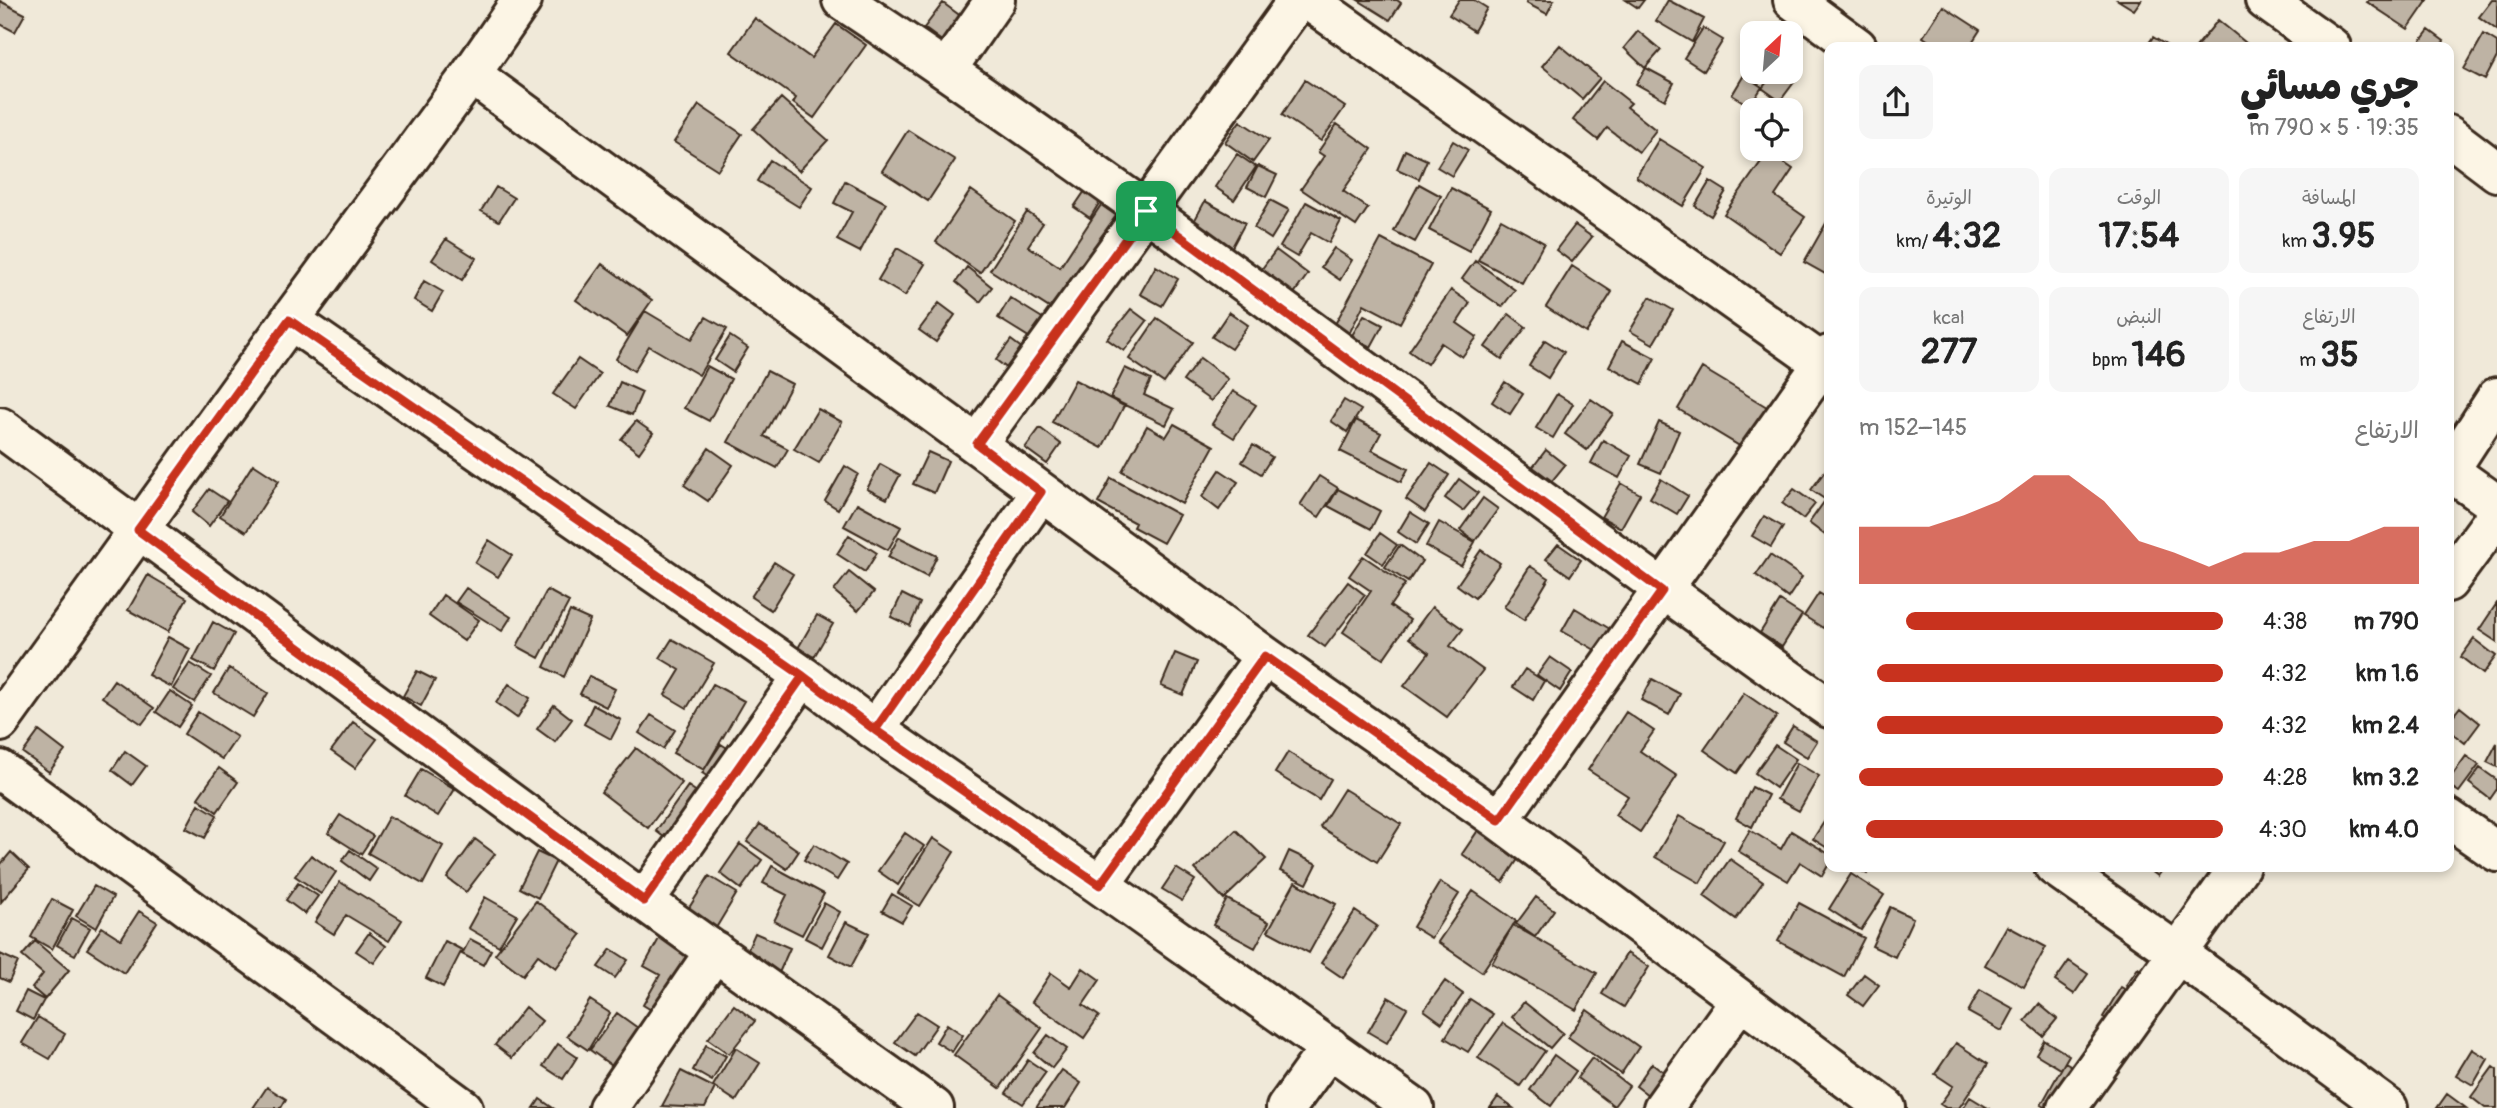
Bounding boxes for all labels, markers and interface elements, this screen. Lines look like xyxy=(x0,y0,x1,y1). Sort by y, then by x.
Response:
north arrow xyxy=(1740,21,1802,84)
map controls xyxy=(1740,21,1803,161)
text: جري مسائي xyxy=(2240,63,2419,111)
button: share xyxy=(1859,65,1933,139)
button: locate xyxy=(1740,98,1803,161)
text: 19:35 · 5 × 790 m xyxy=(2249,113,2419,142)
pin xyxy=(1116,181,1176,241)
text: الوتيرة xyxy=(1926,186,1972,210)
text: الوقت xyxy=(2117,186,2161,210)
text: المسافة xyxy=(2302,186,2356,210)
icon: arrive xyxy=(1127,192,1165,230)
text: 4:32 xyxy=(1933,214,2001,258)
text: 17:54 xyxy=(2099,214,2179,258)
text: 3.95 xyxy=(2311,214,2376,258)
text: /km xyxy=(1897,229,1933,253)
text: km xyxy=(2282,229,2311,253)
text: النبض xyxy=(2116,305,2162,329)
text: الارتفاع xyxy=(2302,305,2356,329)
text: kcal xyxy=(1934,306,1964,330)
text: 277 xyxy=(1921,330,1977,374)
text: 146 xyxy=(2131,333,2186,377)
text: 35 xyxy=(2320,333,2359,377)
text: bpm xyxy=(2092,348,2131,372)
text: m xyxy=(2299,348,2320,372)
text: 145–152 m xyxy=(1859,413,1967,442)
text: الارتفاع xyxy=(2355,416,2419,445)
text: 4:38 xyxy=(2263,607,2307,636)
text: 790 m xyxy=(2354,607,2419,636)
text: 4:32 xyxy=(2262,659,2307,688)
text: 1.6 km xyxy=(2357,659,2419,688)
text: 4:32 xyxy=(2262,711,2307,740)
text: 2.4 km xyxy=(2353,711,2419,740)
text: 4:28 xyxy=(2263,763,2307,792)
text: 3.2 km xyxy=(2353,763,2419,792)
text: 4:30 xyxy=(2259,815,2307,844)
text: 4.0 km xyxy=(2350,815,2419,844)

